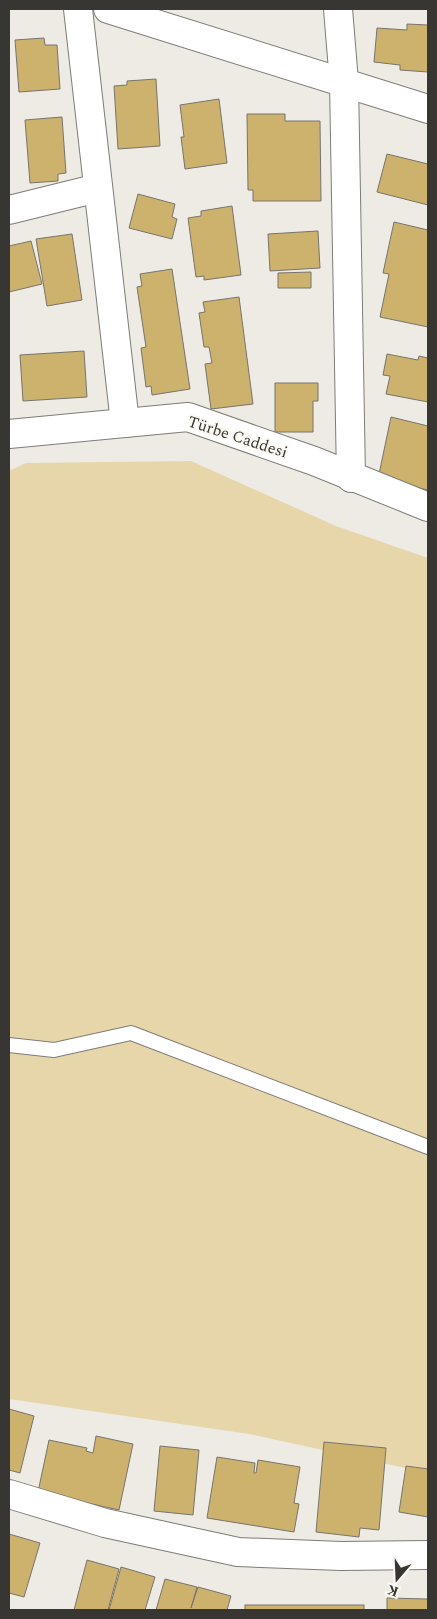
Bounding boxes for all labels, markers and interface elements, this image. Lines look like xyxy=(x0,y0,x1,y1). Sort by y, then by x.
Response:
street label: Türbe Caddesi xyxy=(185,410,291,464)
north arrow xyxy=(372,1554,422,1604)
text: K xyxy=(384,1579,401,1603)

